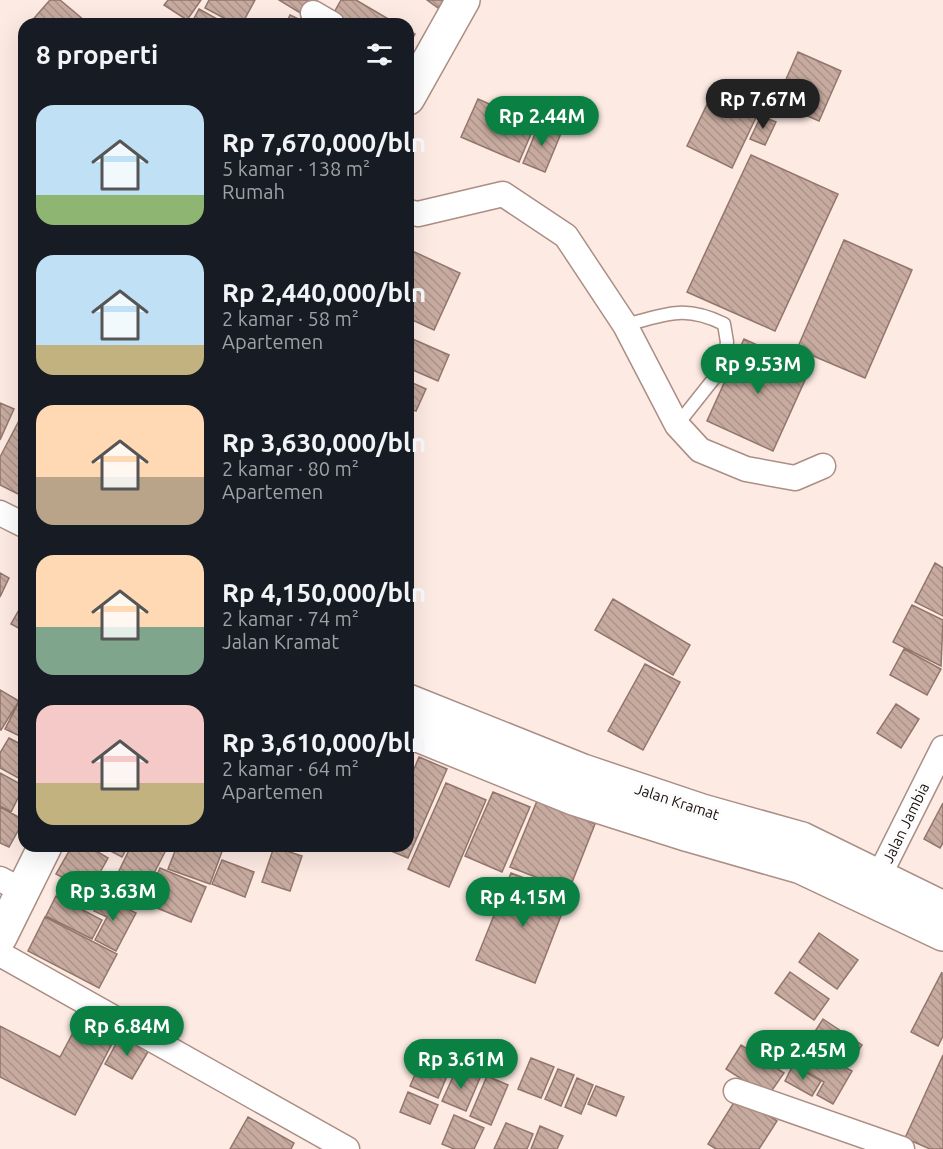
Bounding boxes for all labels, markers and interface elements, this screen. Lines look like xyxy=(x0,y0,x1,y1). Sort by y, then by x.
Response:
icon: filters xyxy=(363,38,396,71)
text: 8 properti xyxy=(36,40,158,69)
pin: Rp 7.67M xyxy=(701,79,825,130)
text: Rp 7.67M xyxy=(720,87,806,110)
pin: Rp 2.44M xyxy=(480,96,604,147)
text: Rp 2.44M xyxy=(499,104,585,127)
text: Rp 7,670,000/bln xyxy=(222,128,426,157)
icon: home xyxy=(84,129,156,201)
text: 5 kamar · 138 m² xyxy=(222,157,370,180)
text: Rumah xyxy=(222,180,285,203)
text: Rp 2,440,000/bln xyxy=(222,278,426,307)
icon: home xyxy=(84,279,156,351)
text: 2 kamar · 58 m² xyxy=(222,307,359,330)
text: Apartemen xyxy=(222,330,323,353)
pin: Rp 9.53M xyxy=(696,344,820,395)
text: Rp 9.53M xyxy=(715,352,801,375)
text: Rp 3,630,000/bln xyxy=(222,428,426,457)
icon: home xyxy=(84,429,156,501)
text: 2 kamar · 80 m² xyxy=(222,457,359,480)
text: Apartemen xyxy=(222,480,323,503)
text: Rp 4,150,000/bln xyxy=(222,578,426,607)
icon: home xyxy=(84,579,156,651)
text: 2 kamar · 74 m² xyxy=(222,607,359,630)
text: Jalan Kramat xyxy=(222,630,339,653)
text: Rp 3,610,000/bln xyxy=(222,728,426,757)
icon: home xyxy=(84,729,156,801)
text: 2 kamar · 64 m² xyxy=(222,757,359,780)
text: Apartemen xyxy=(222,780,323,803)
street label: Jalan Kramat xyxy=(633,780,722,823)
street label: Jalan Jambia xyxy=(879,780,932,866)
pin: Rp 3.63M xyxy=(51,871,175,922)
pin: Rp 4.15M xyxy=(461,877,585,928)
text: Rp 3.63M xyxy=(70,879,156,902)
text: Rp 4.15M xyxy=(480,885,566,908)
pin: Rp 6.84M xyxy=(65,1006,189,1057)
text: Rp 6.84M xyxy=(84,1014,170,1037)
pin: Rp 2.45M xyxy=(741,1030,865,1081)
text: Rp 2.45M xyxy=(760,1038,846,1061)
pin: Rp 3.61M xyxy=(399,1039,523,1090)
text: Rp 3.61M xyxy=(418,1047,504,1070)

